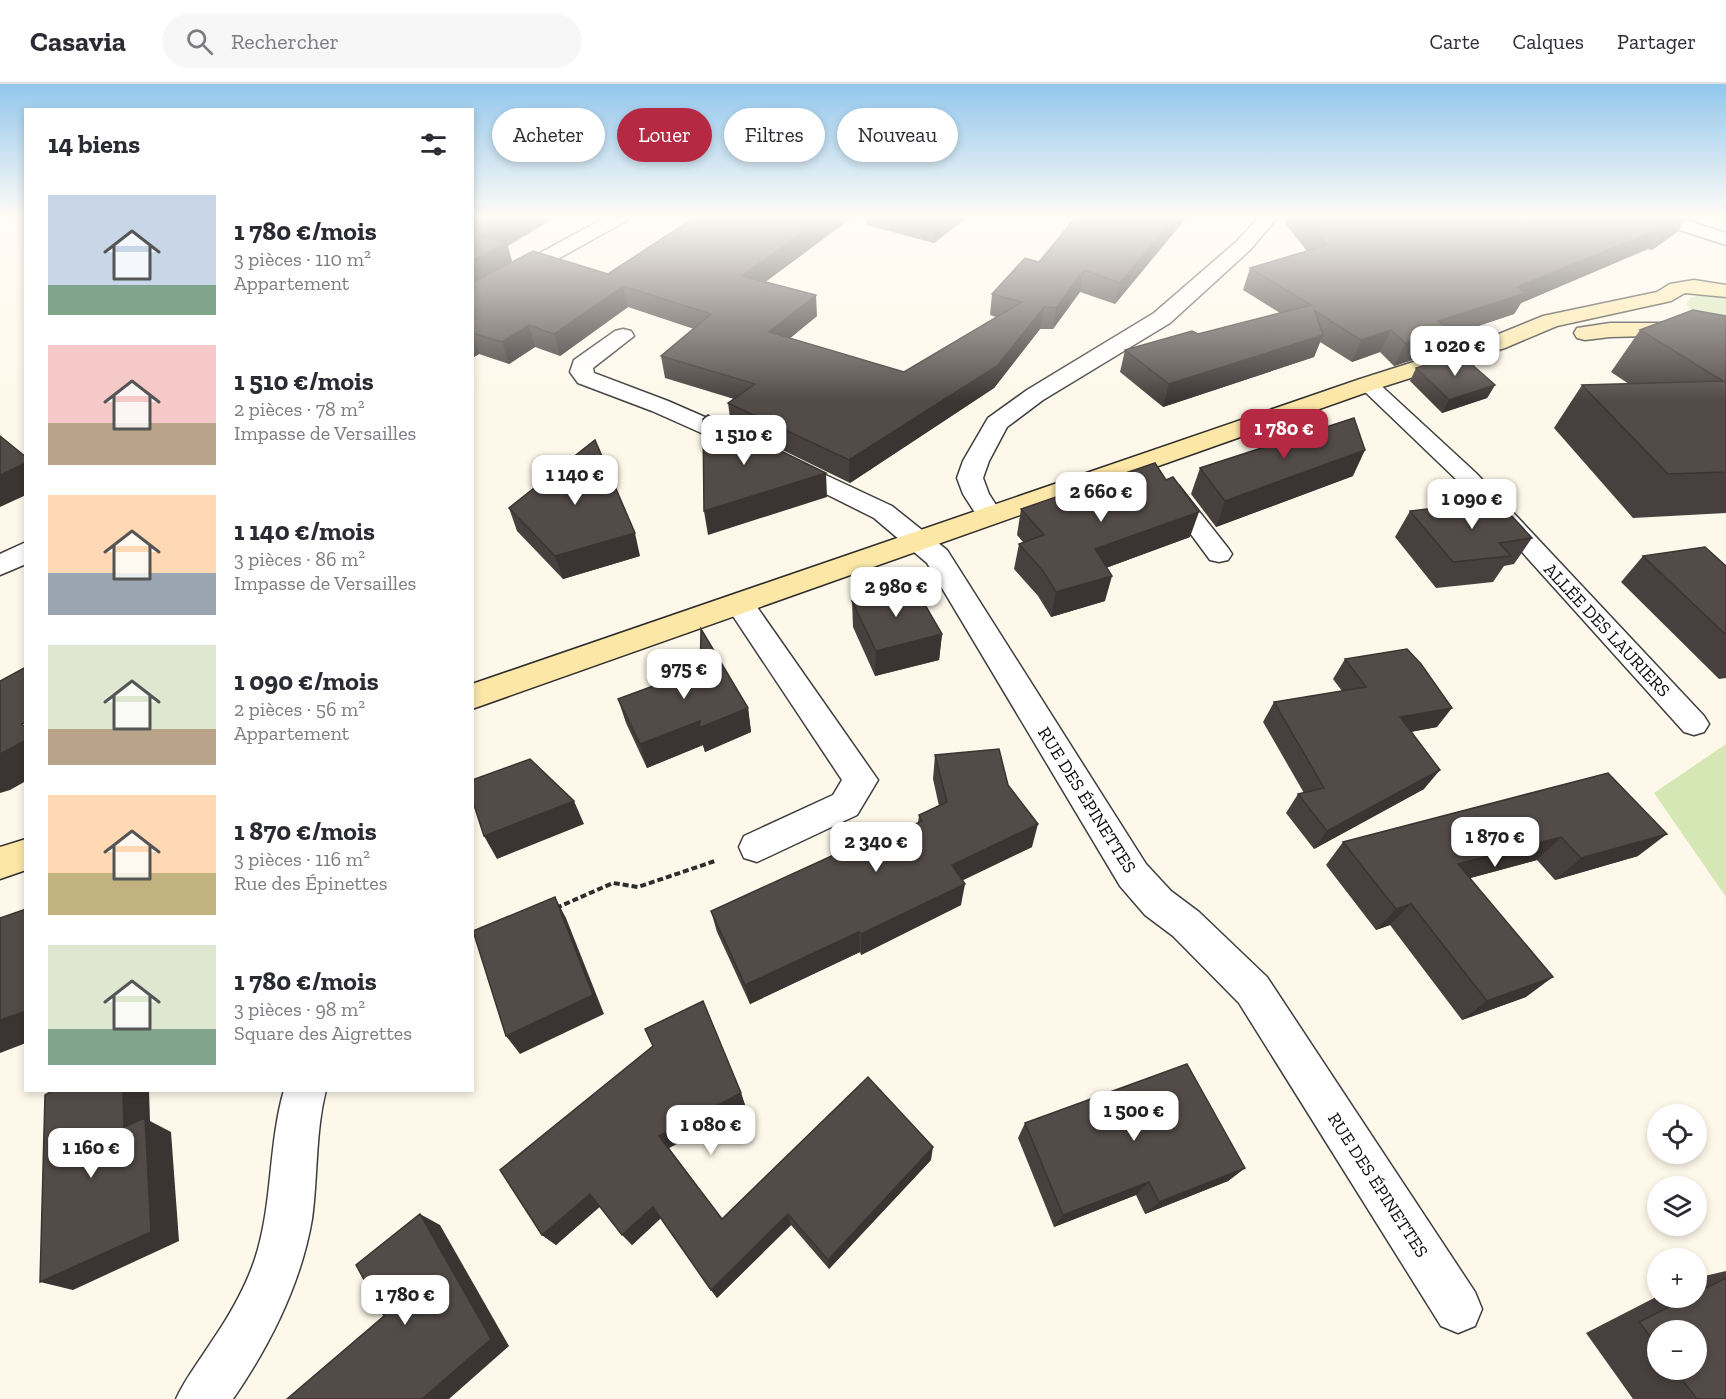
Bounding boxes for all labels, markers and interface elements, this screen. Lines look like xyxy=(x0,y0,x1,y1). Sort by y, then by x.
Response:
search box xyxy=(162,14,582,68)
text: Casavia xyxy=(30,25,126,58)
icon: search xyxy=(183,25,216,58)
text: Rechercher xyxy=(231,28,339,55)
text: Carte xyxy=(1429,29,1480,54)
text: Calques xyxy=(1513,29,1584,54)
text: Partager xyxy=(1617,29,1696,54)
chip: Acheter xyxy=(492,108,605,162)
chip: Louer xyxy=(617,108,712,162)
chip: Filtres xyxy=(724,108,825,162)
chip: Nouveau xyxy=(837,108,958,162)
text: 14 biens xyxy=(48,128,140,160)
icon: filters xyxy=(417,128,450,161)
text: 1 780 €/mois xyxy=(234,215,377,247)
icon: home xyxy=(96,219,168,291)
text: 3 pièces · 110 m² xyxy=(234,247,371,271)
text: Appartement xyxy=(234,271,349,295)
pin: 1 020 € xyxy=(1400,326,1510,377)
text: 1 020 € xyxy=(1424,333,1486,357)
text: 1 510 €/mois xyxy=(234,365,374,397)
icon: home xyxy=(96,369,168,441)
text: 2 pièces · 78 m² xyxy=(234,397,365,421)
pin: 1 780 € xyxy=(1229,409,1339,460)
pin: 1 510 € xyxy=(689,415,799,466)
text: 1 780 € xyxy=(1254,416,1314,440)
text: Impasse de Versailles xyxy=(234,421,416,445)
text: 1 510 € xyxy=(715,422,773,446)
pin: 1 140 € xyxy=(520,455,630,506)
text: 1 140 € xyxy=(546,462,604,486)
pin: 2 660 € xyxy=(1046,472,1156,523)
text: 2 660 € xyxy=(1069,479,1133,503)
pin: 1 090 € xyxy=(1417,479,1527,530)
text: 1 090 € xyxy=(1441,486,1503,510)
text: 1 140 €/mois xyxy=(234,515,375,547)
icon: home xyxy=(96,519,168,591)
text: 3 pièces · 86 m² xyxy=(234,547,365,571)
street label: ALLÉE DES LAURIERS xyxy=(1539,558,1675,702)
pin: 2 980 € xyxy=(841,567,951,618)
text: Impasse de Versailles xyxy=(234,571,416,595)
text: 2 980 € xyxy=(864,574,928,598)
pin: 975 € xyxy=(642,649,726,700)
text: 975 € xyxy=(661,656,707,680)
text: 1 090 €/mois xyxy=(234,665,379,697)
icon: home xyxy=(96,669,168,741)
text: 2 pièces · 56 m² xyxy=(234,697,365,721)
text: Appartement xyxy=(234,721,349,745)
street label: RUE DES ÉPINETTES xyxy=(1033,723,1141,877)
text: 1 870 €/mois xyxy=(234,815,377,847)
pin: 1 870 € xyxy=(1440,817,1550,868)
icon: home xyxy=(96,819,168,891)
pin: 2 340 € xyxy=(821,822,931,873)
text: 1 870 € xyxy=(1465,824,1525,848)
text: 2 340 € xyxy=(844,829,908,853)
text: 3 pièces · 116 m² xyxy=(234,847,370,871)
text: Rue des Épinettes xyxy=(234,871,387,895)
text: 1 780 €/mois xyxy=(234,965,377,997)
icon: home xyxy=(96,969,168,1041)
text: 3 pièces · 98 m² xyxy=(234,997,365,1021)
text: Square des Aigrettes xyxy=(234,1021,412,1045)
pin: 1 500 € xyxy=(1079,1091,1189,1142)
text: 1 500 € xyxy=(1104,1098,1164,1122)
map controls xyxy=(1647,1104,1707,1380)
button: locate xyxy=(1647,1104,1707,1164)
pin: 1 080 € xyxy=(656,1105,766,1156)
street label: RUE DES ÉPINETTES xyxy=(1323,1108,1433,1262)
text: 1 080 € xyxy=(680,1112,742,1136)
pin: 1 160 € xyxy=(36,1128,146,1179)
text: 1 160 € xyxy=(62,1135,120,1159)
button: layers xyxy=(1647,1176,1707,1236)
button: + xyxy=(1647,1248,1707,1308)
pin: 1 780 € xyxy=(350,1275,460,1326)
text: 1 780 € xyxy=(375,1282,435,1306)
button: − xyxy=(1647,1320,1707,1380)

